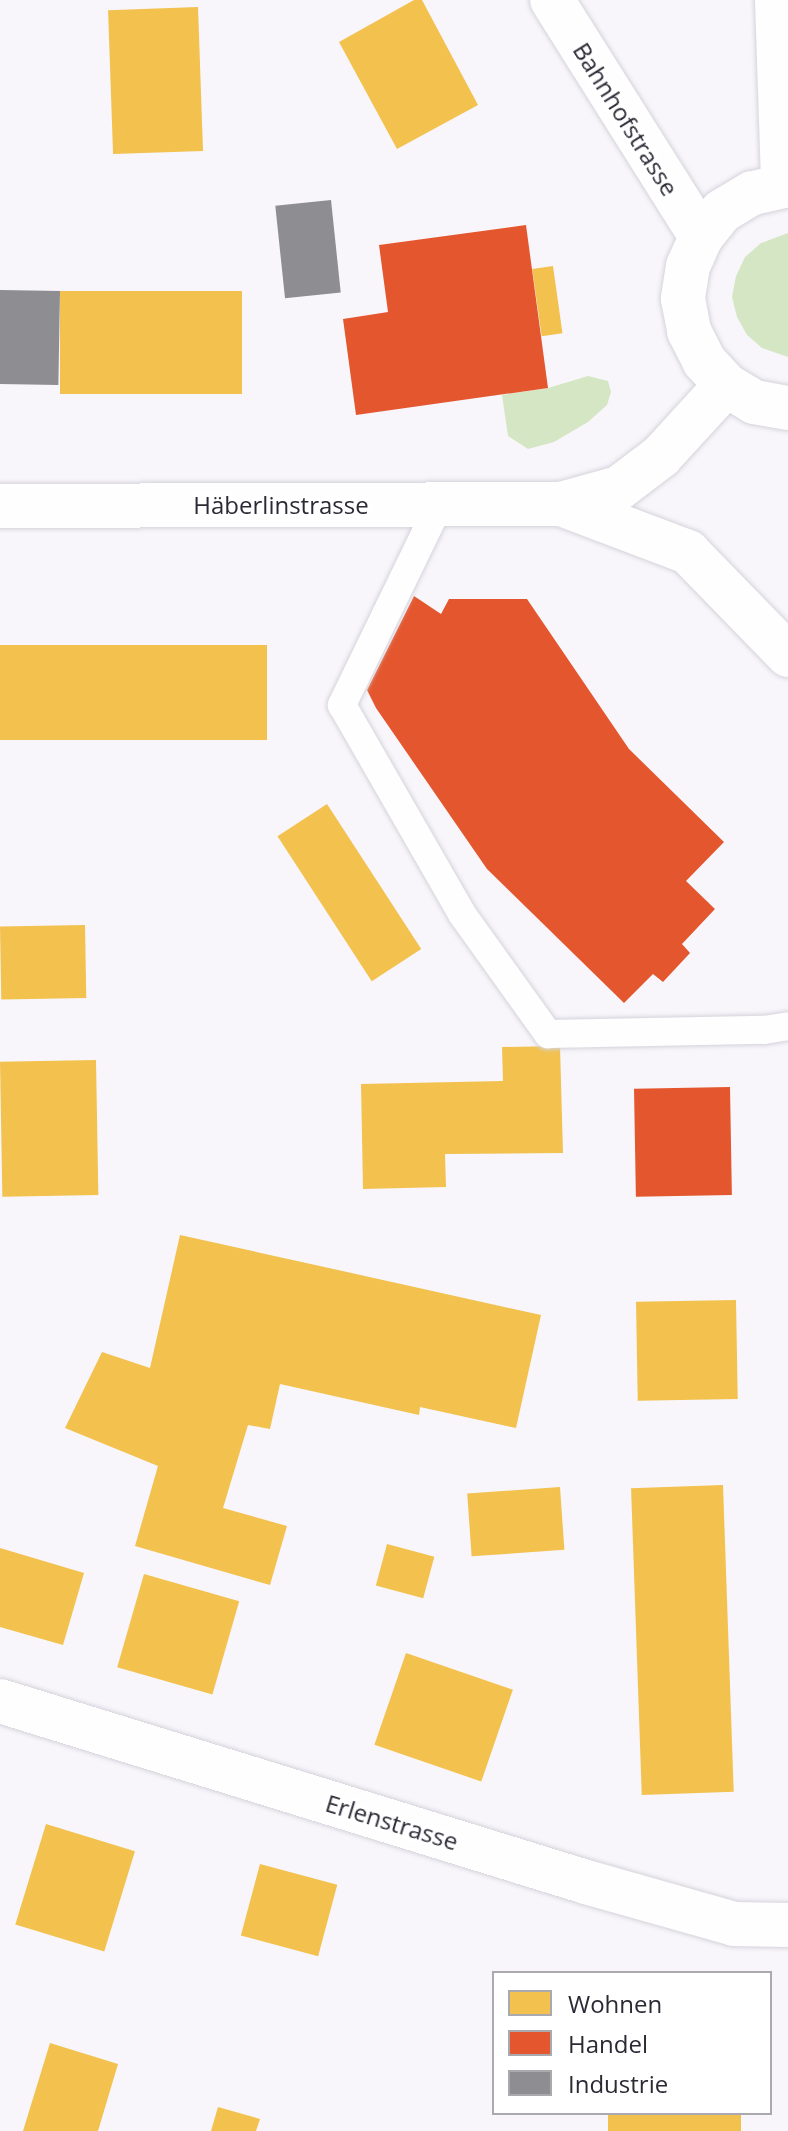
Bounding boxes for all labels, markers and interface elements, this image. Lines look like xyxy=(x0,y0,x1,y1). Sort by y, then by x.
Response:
street label: Bahnhofstrasse xyxy=(567,37,685,201)
street label: Häberlinstrasse xyxy=(193,491,369,519)
street label: Erlenstrasse xyxy=(322,1788,462,1856)
legend xyxy=(492,1971,772,2115)
text: Wohnen xyxy=(568,1987,662,2020)
text: Handel xyxy=(568,2027,648,2060)
text: Industrie xyxy=(568,2067,668,2100)

